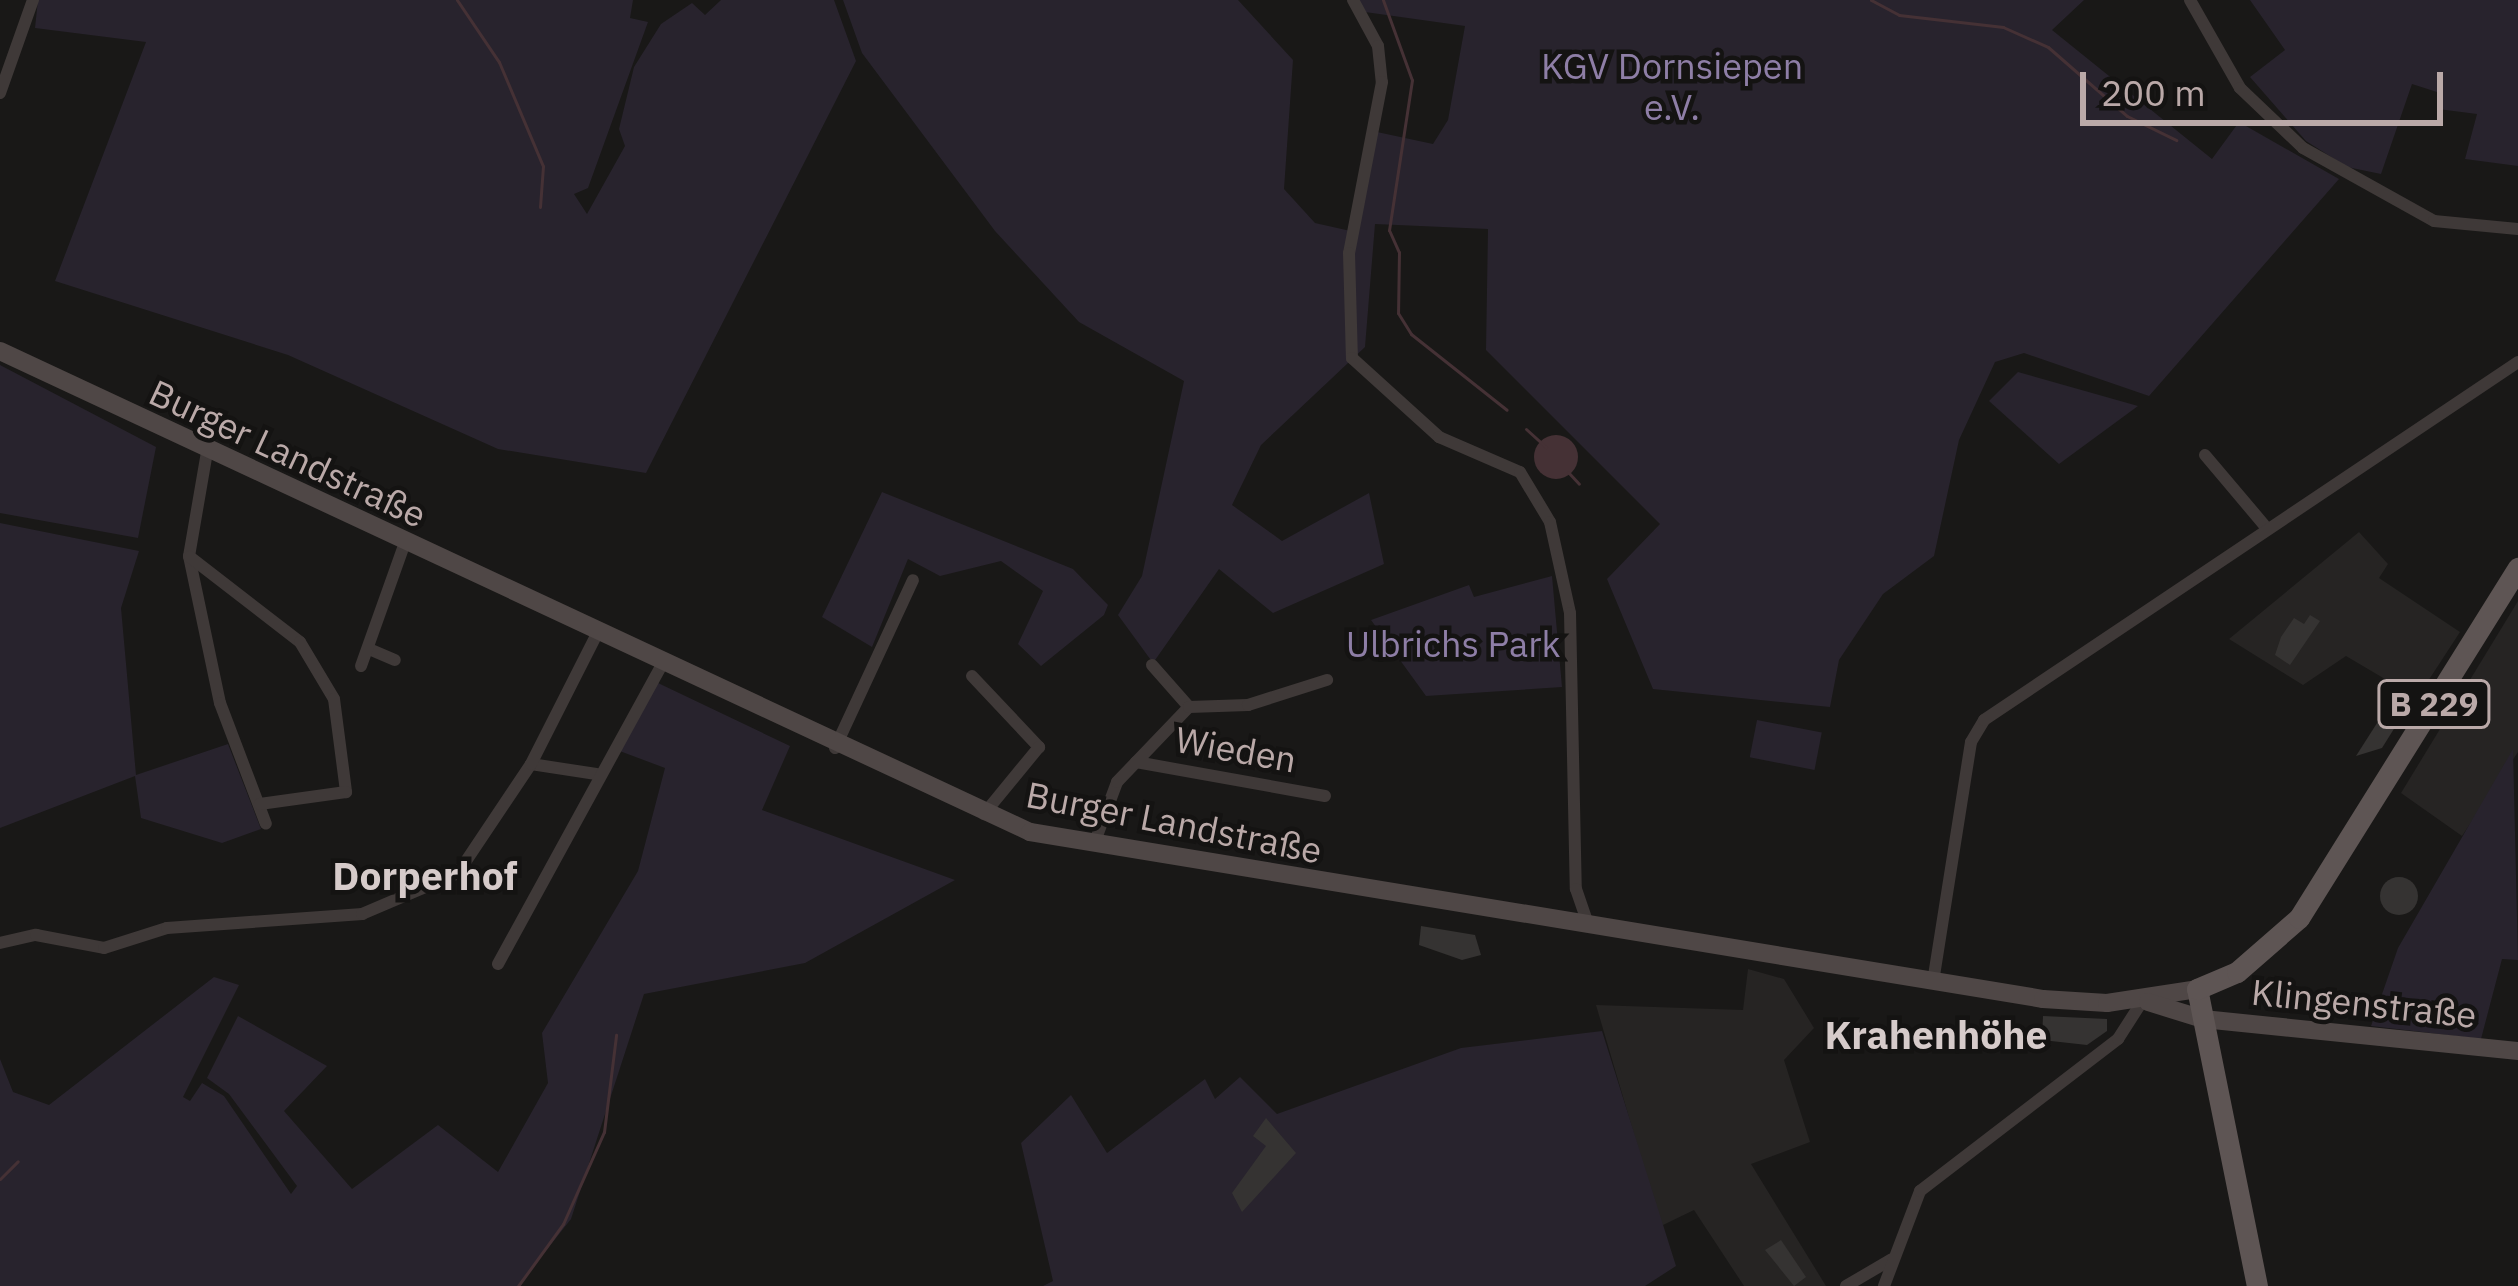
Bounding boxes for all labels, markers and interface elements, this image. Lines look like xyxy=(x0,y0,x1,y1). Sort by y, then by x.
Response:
park label: KGV Dornsiepen e.V. xyxy=(1541,43,1803,128)
scale bar xyxy=(2086,48,2449,122)
text: 200 m xyxy=(2101,69,2206,116)
street label: Burger Landstraße xyxy=(143,370,433,536)
park label: Ulbrichs Park xyxy=(1346,622,1560,666)
road number: B 229 xyxy=(2377,677,2491,731)
street label: Wieden xyxy=(1172,717,1300,781)
street label: Burger Landstraße xyxy=(1023,772,1325,872)
district label: Dorperhof xyxy=(332,853,518,899)
street label: Klingenstraße xyxy=(2249,970,2479,1036)
district label: Krahenhöhe xyxy=(1825,1012,2047,1058)

